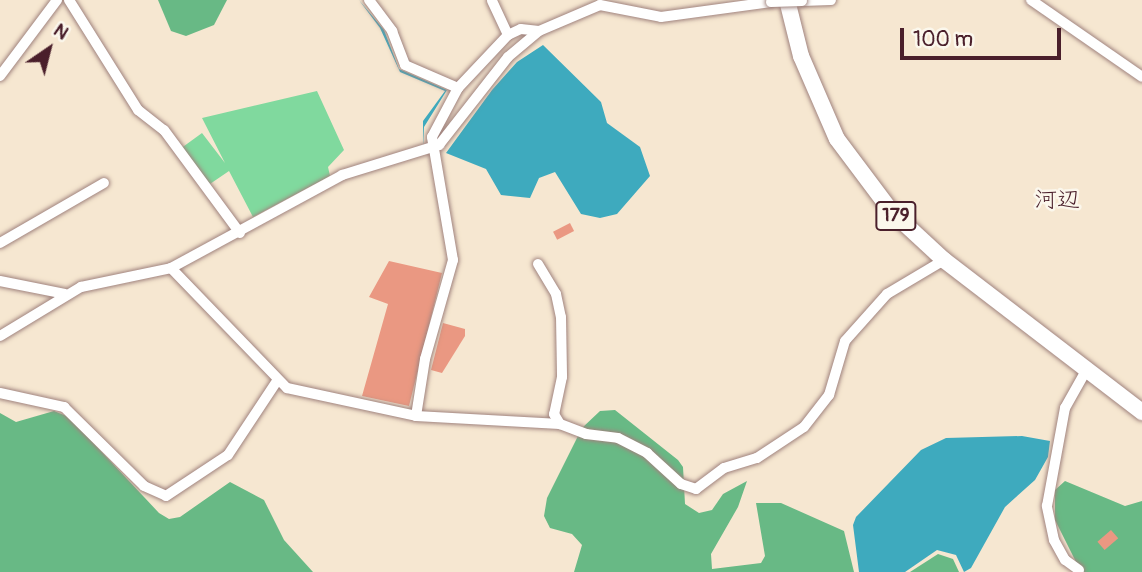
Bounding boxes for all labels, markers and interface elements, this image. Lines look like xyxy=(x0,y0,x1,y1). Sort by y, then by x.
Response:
north arrow xyxy=(14,14,84,84)
scale bar xyxy=(904,14,1065,58)
text: N xyxy=(49,18,73,45)
text: 100 m xyxy=(913,26,973,53)
district label: 河辺 xyxy=(1034,186,1080,214)
road number: 179 xyxy=(875,200,917,232)

